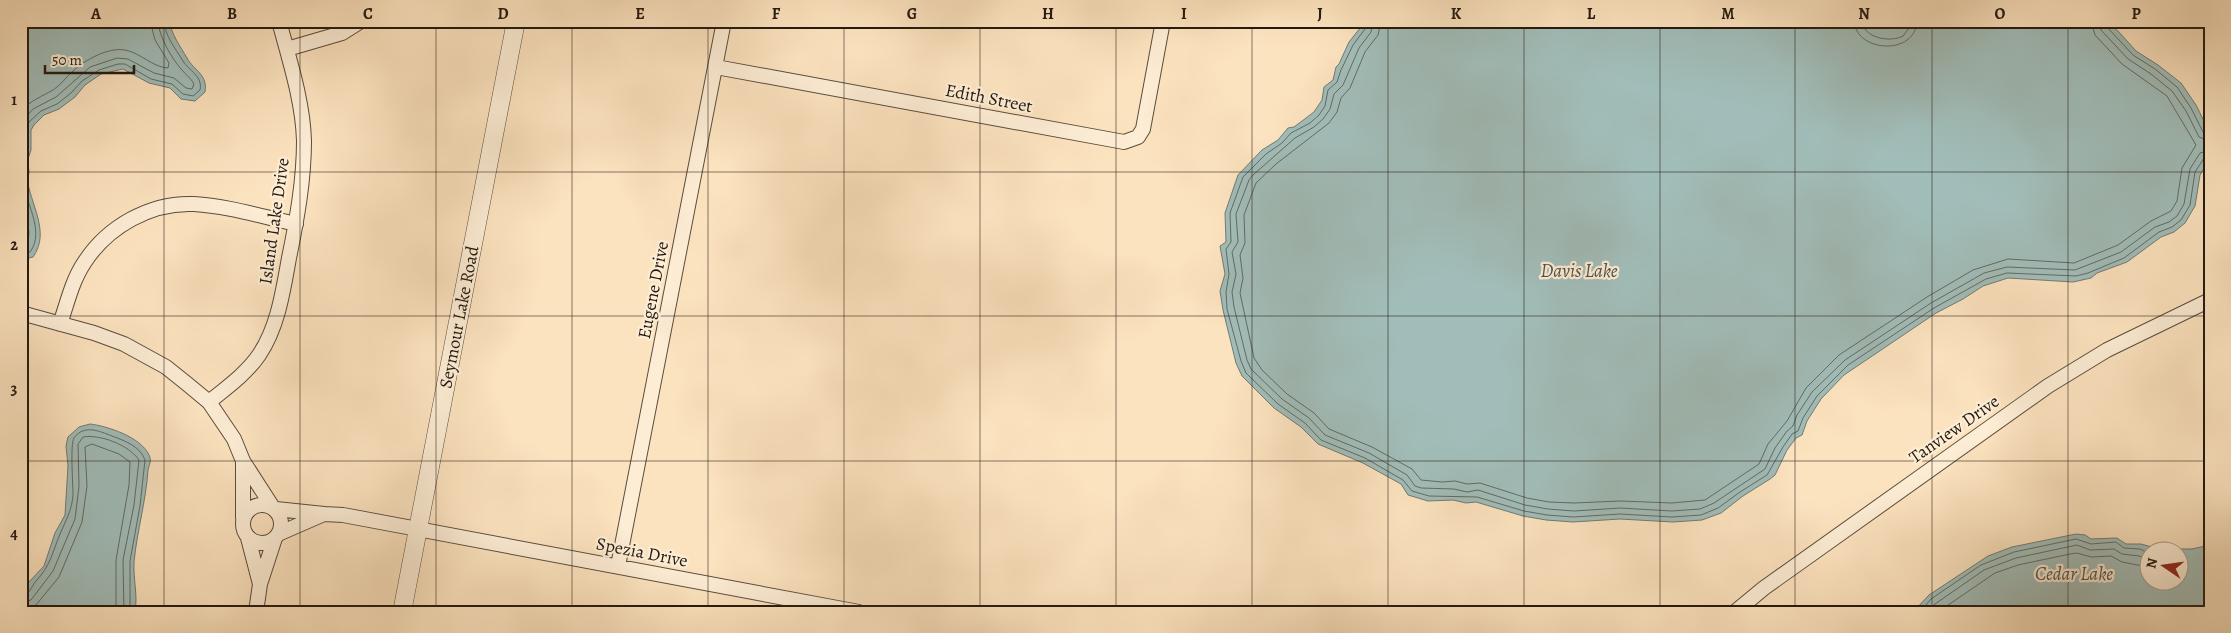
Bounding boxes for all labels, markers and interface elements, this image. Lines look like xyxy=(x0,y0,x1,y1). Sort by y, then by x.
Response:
text: A xyxy=(90,3,102,25)
text: B xyxy=(227,3,237,25)
text: C xyxy=(363,3,373,25)
text: D xyxy=(497,3,509,25)
text: E xyxy=(635,3,645,25)
text: F xyxy=(772,3,781,25)
text: G xyxy=(907,3,917,25)
text: H xyxy=(1042,3,1054,25)
text: I xyxy=(1181,3,1187,25)
text: J xyxy=(1317,3,1323,25)
text: K xyxy=(1451,3,1462,25)
text: L xyxy=(1587,3,1596,25)
text: M xyxy=(1721,3,1735,25)
text: N xyxy=(1858,3,1870,25)
text: O xyxy=(1995,3,2006,25)
text: P xyxy=(2131,3,2141,25)
scale bar xyxy=(45,42,134,74)
text: 50 m xyxy=(52,50,82,70)
street label: Edith Street xyxy=(943,78,1035,118)
text: 1 xyxy=(11,89,17,111)
street label: Island Lake Drive xyxy=(253,156,295,286)
text: 2 xyxy=(10,234,18,256)
street label: Eugene Drive xyxy=(632,239,674,341)
street label: Seymour Lake Road xyxy=(433,243,485,390)
water label: Davis Lake xyxy=(1540,258,1618,284)
text: 3 xyxy=(11,378,18,400)
street label: Tanview Drive xyxy=(1904,389,2004,469)
text: 4 xyxy=(10,523,18,545)
street label: Spezia Drive xyxy=(594,531,690,573)
north arrow xyxy=(2138,540,2188,590)
text: N xyxy=(2141,556,2162,570)
water label: Cedar Lake xyxy=(2035,561,2113,587)

